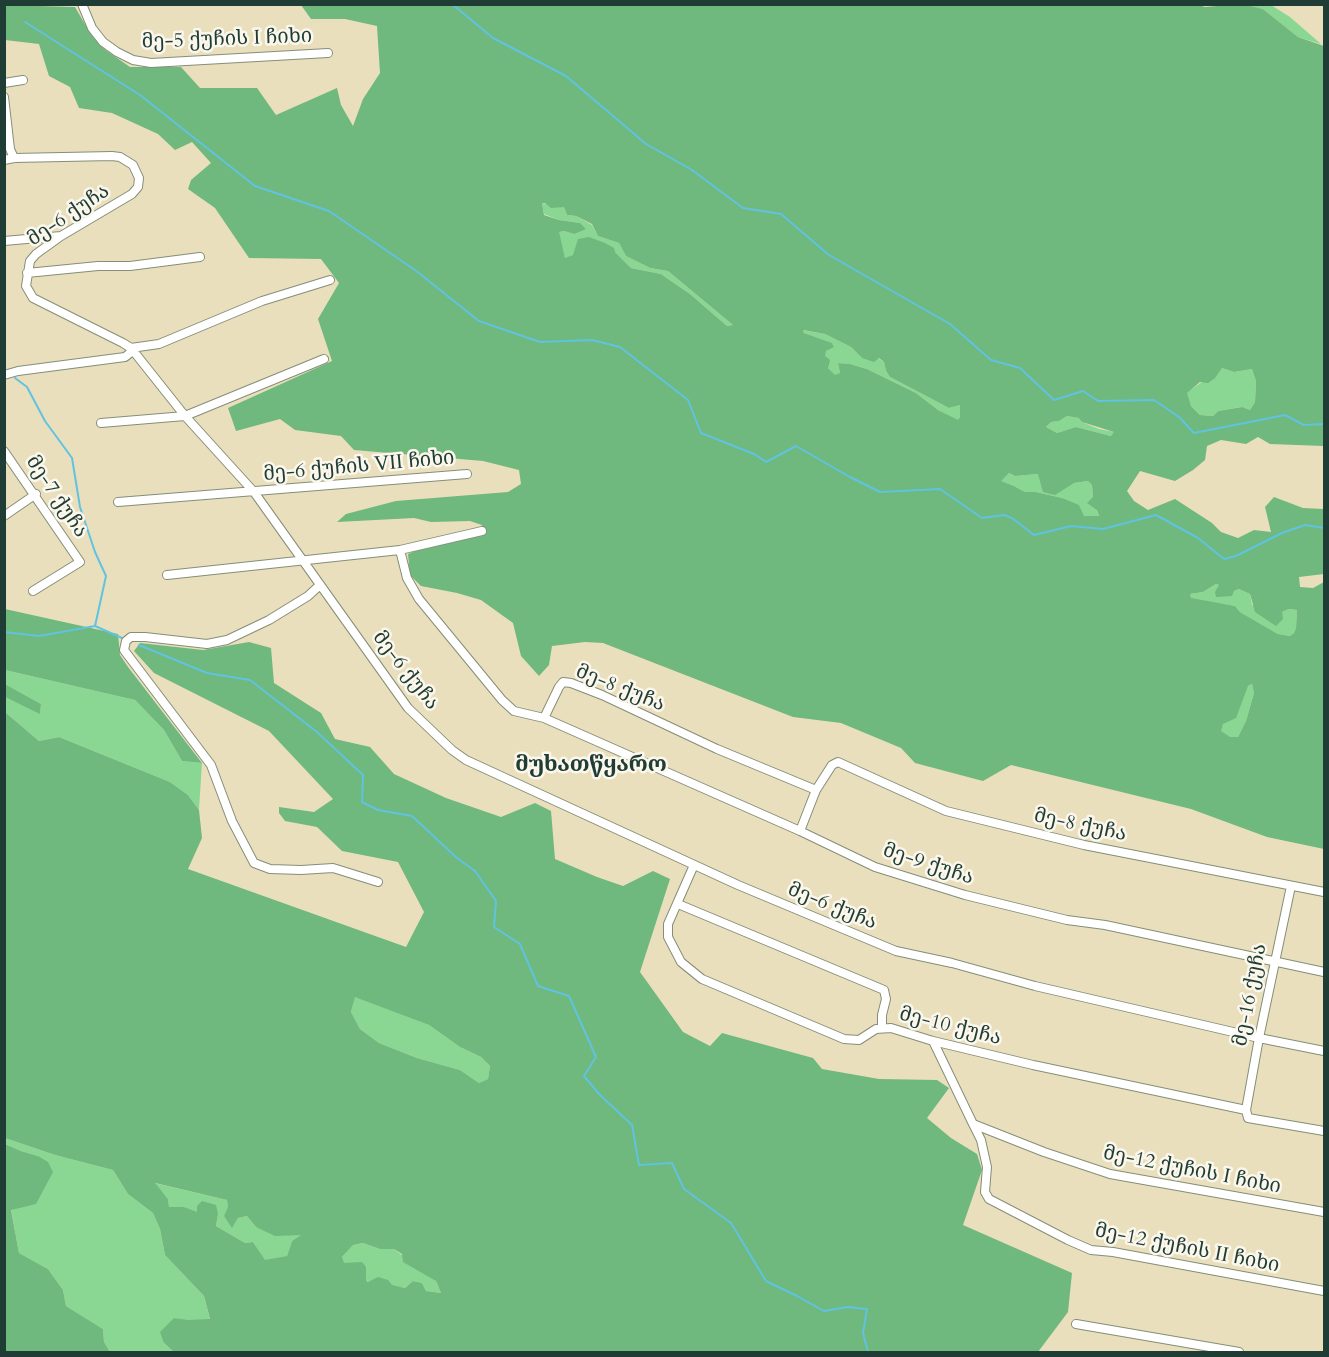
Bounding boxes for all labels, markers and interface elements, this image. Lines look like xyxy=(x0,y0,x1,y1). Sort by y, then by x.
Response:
street label: მე-5 ქუჩის I ჩიხი xyxy=(142,25,312,55)
street label: მე-6 ქუჩა xyxy=(23,180,115,252)
street label: მე-6 ქუჩის VII ჩიხი xyxy=(262,447,456,487)
street label: მე-7 ქუჩა xyxy=(20,451,92,543)
street label: მე-6 ქუჩა xyxy=(367,627,443,715)
street label: მე-8 ქუჩა xyxy=(572,660,668,718)
district label: მუხათწყარო xyxy=(515,753,667,779)
street label: მე-8 ქუჩა xyxy=(1032,805,1128,847)
street label: მე-9 ქუჩა xyxy=(880,839,976,891)
street label: მე-6 ქუჩა xyxy=(784,878,880,936)
street label: მე-16 ქუჩა xyxy=(1229,942,1273,1048)
street label: მე-10 ქუჩა xyxy=(897,1003,1003,1051)
street label: მე-12 ქუჩის I ჩიხი xyxy=(1101,1142,1283,1200)
street label: მე-12 ქუჩის II ჩიხი xyxy=(1093,1219,1281,1279)

